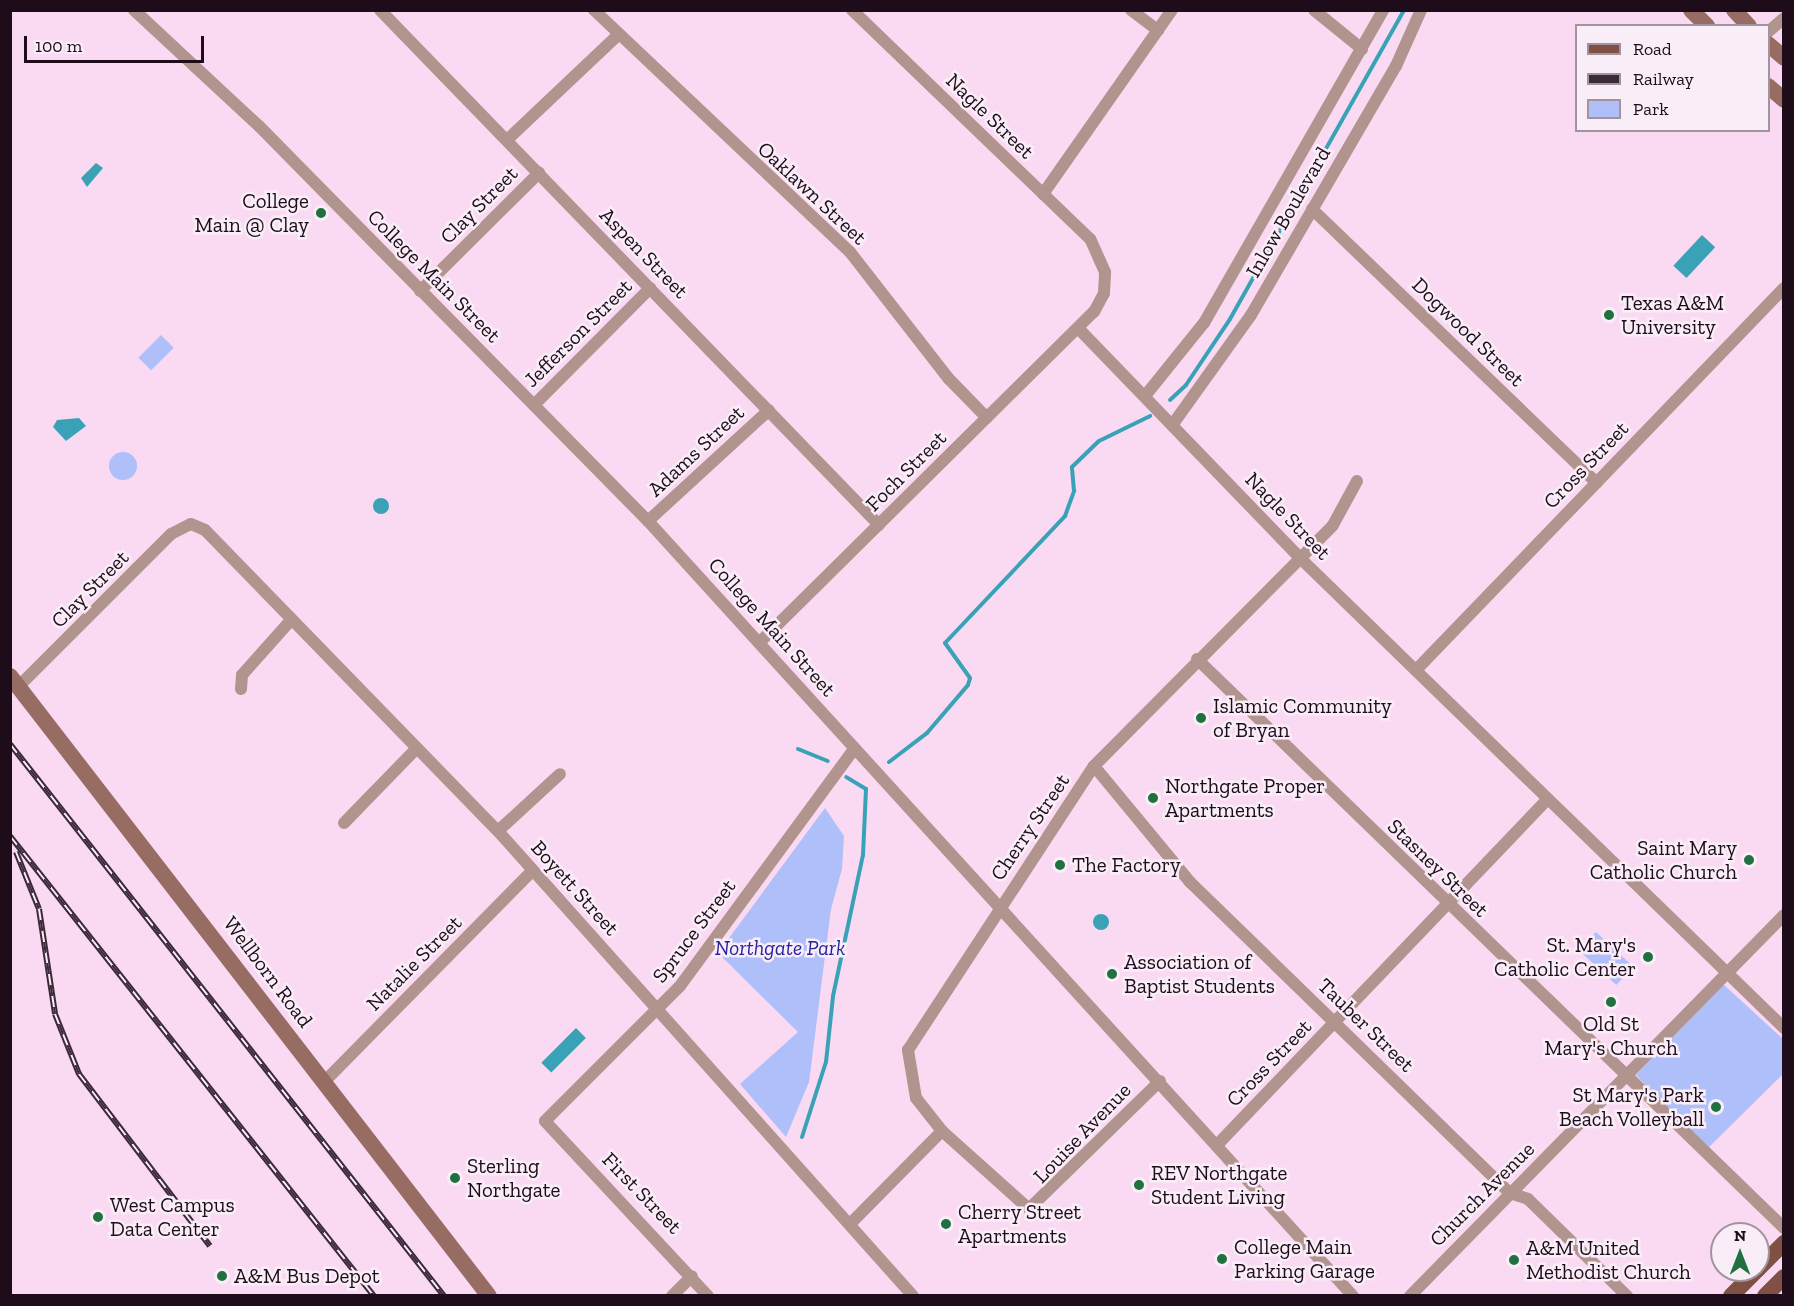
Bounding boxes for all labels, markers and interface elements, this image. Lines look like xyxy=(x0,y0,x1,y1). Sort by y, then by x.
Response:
scale bar xyxy=(27,24,207,62)
legend xyxy=(1575,24,1770,132)
text: 100 m xyxy=(35,35,82,57)
text: Road xyxy=(1633,38,1672,60)
street label: Nagle Street xyxy=(941,68,1039,164)
text: Railway xyxy=(1633,68,1694,90)
text: Park xyxy=(1633,98,1669,120)
street label: Oaklawn Street xyxy=(752,136,872,250)
street label: Inlow Boulevard xyxy=(1240,142,1336,282)
street label: Clay Street xyxy=(435,161,523,249)
place label: College Main @ Clay xyxy=(194,188,309,238)
street label: Aspen Street xyxy=(595,202,693,304)
street label: College Main Street xyxy=(362,204,506,348)
marker: College Main @ Clay xyxy=(314,206,328,220)
street label: Dogwood Street xyxy=(1407,272,1529,392)
street label: Jefferson Street xyxy=(519,274,637,392)
place label: Texas A&M University xyxy=(1621,290,1725,340)
marker: Texas A&M University xyxy=(1602,308,1616,322)
street label: Adams Street xyxy=(643,400,749,502)
street label: Cross Street xyxy=(1538,416,1634,514)
street label: Foch Street xyxy=(860,425,952,517)
street label: Nagle Street xyxy=(1240,467,1336,565)
street label: Clay Street xyxy=(46,545,134,633)
street label: College Main Street xyxy=(703,552,841,702)
place label: Islamic Community of Bryan xyxy=(1213,693,1392,743)
marker: Islamic Community of Bryan xyxy=(1194,711,1208,725)
street label: Cherry Street xyxy=(985,769,1075,885)
place label: Northgate Proper Apartments xyxy=(1165,773,1325,823)
marker: Northgate Proper Apartments xyxy=(1146,791,1160,805)
street label: Stasney Street xyxy=(1382,814,1494,922)
street label: Boyett Street xyxy=(526,835,624,941)
place label: Saint Mary Catholic Church xyxy=(1590,835,1737,885)
place label: The Factory xyxy=(1072,852,1181,878)
marker: Saint Mary Catholic Church xyxy=(1742,853,1756,867)
marker: The Factory xyxy=(1053,858,1067,872)
street label: Spruce Street xyxy=(647,874,741,988)
street label: Natalie Street xyxy=(361,910,467,1016)
street label: Wellborn Road xyxy=(218,912,318,1032)
place label: St. Mary's Catholic Center xyxy=(1494,932,1636,982)
park label: Northgate Park xyxy=(715,935,845,961)
place label: Association of Baptist Students xyxy=(1124,949,1275,999)
marker: St. Mary's Catholic Center xyxy=(1641,950,1655,964)
marker: Association of Baptist Students xyxy=(1105,967,1119,981)
street label: Tauber Street xyxy=(1313,973,1419,1077)
marker: Old St Mary's Church xyxy=(1604,995,1618,1009)
place label: Old St Mary's Church xyxy=(1544,1011,1678,1061)
street label: Cross Street xyxy=(1221,1014,1317,1112)
street label: Louise Avenue xyxy=(1028,1077,1136,1189)
place label: St Mary's Park Beach Volleyball xyxy=(1558,1082,1704,1132)
marker: St Mary's Park Beach Volleyball xyxy=(1709,1100,1723,1114)
street label: Church Avenue xyxy=(1424,1136,1540,1252)
street label: First Street xyxy=(597,1147,687,1239)
place label: Sterling Northgate xyxy=(467,1153,560,1203)
place label: REV Northgate Student Living xyxy=(1151,1160,1288,1210)
marker: Sterling Northgate xyxy=(448,1171,462,1185)
marker: REV Northgate Student Living xyxy=(1132,1178,1146,1192)
place label: West Campus Data Center xyxy=(110,1192,235,1242)
place label: Cherry Street Apartments xyxy=(958,1199,1082,1249)
marker: West Campus Data Center xyxy=(91,1210,105,1224)
marker: Cherry Street Apartments xyxy=(939,1217,953,1231)
north arrow xyxy=(1710,1222,1770,1282)
text: N xyxy=(1734,1226,1746,1245)
place label: College Main Parking Garage xyxy=(1234,1234,1375,1284)
place label: A&M United Methodist Church xyxy=(1526,1235,1691,1285)
marker: College Main Parking Garage xyxy=(1215,1252,1229,1266)
marker: A&M United Methodist Church xyxy=(1507,1253,1521,1267)
place label: A&M Bus Depot xyxy=(234,1263,379,1289)
marker: A&M Bus Depot xyxy=(215,1269,229,1283)

